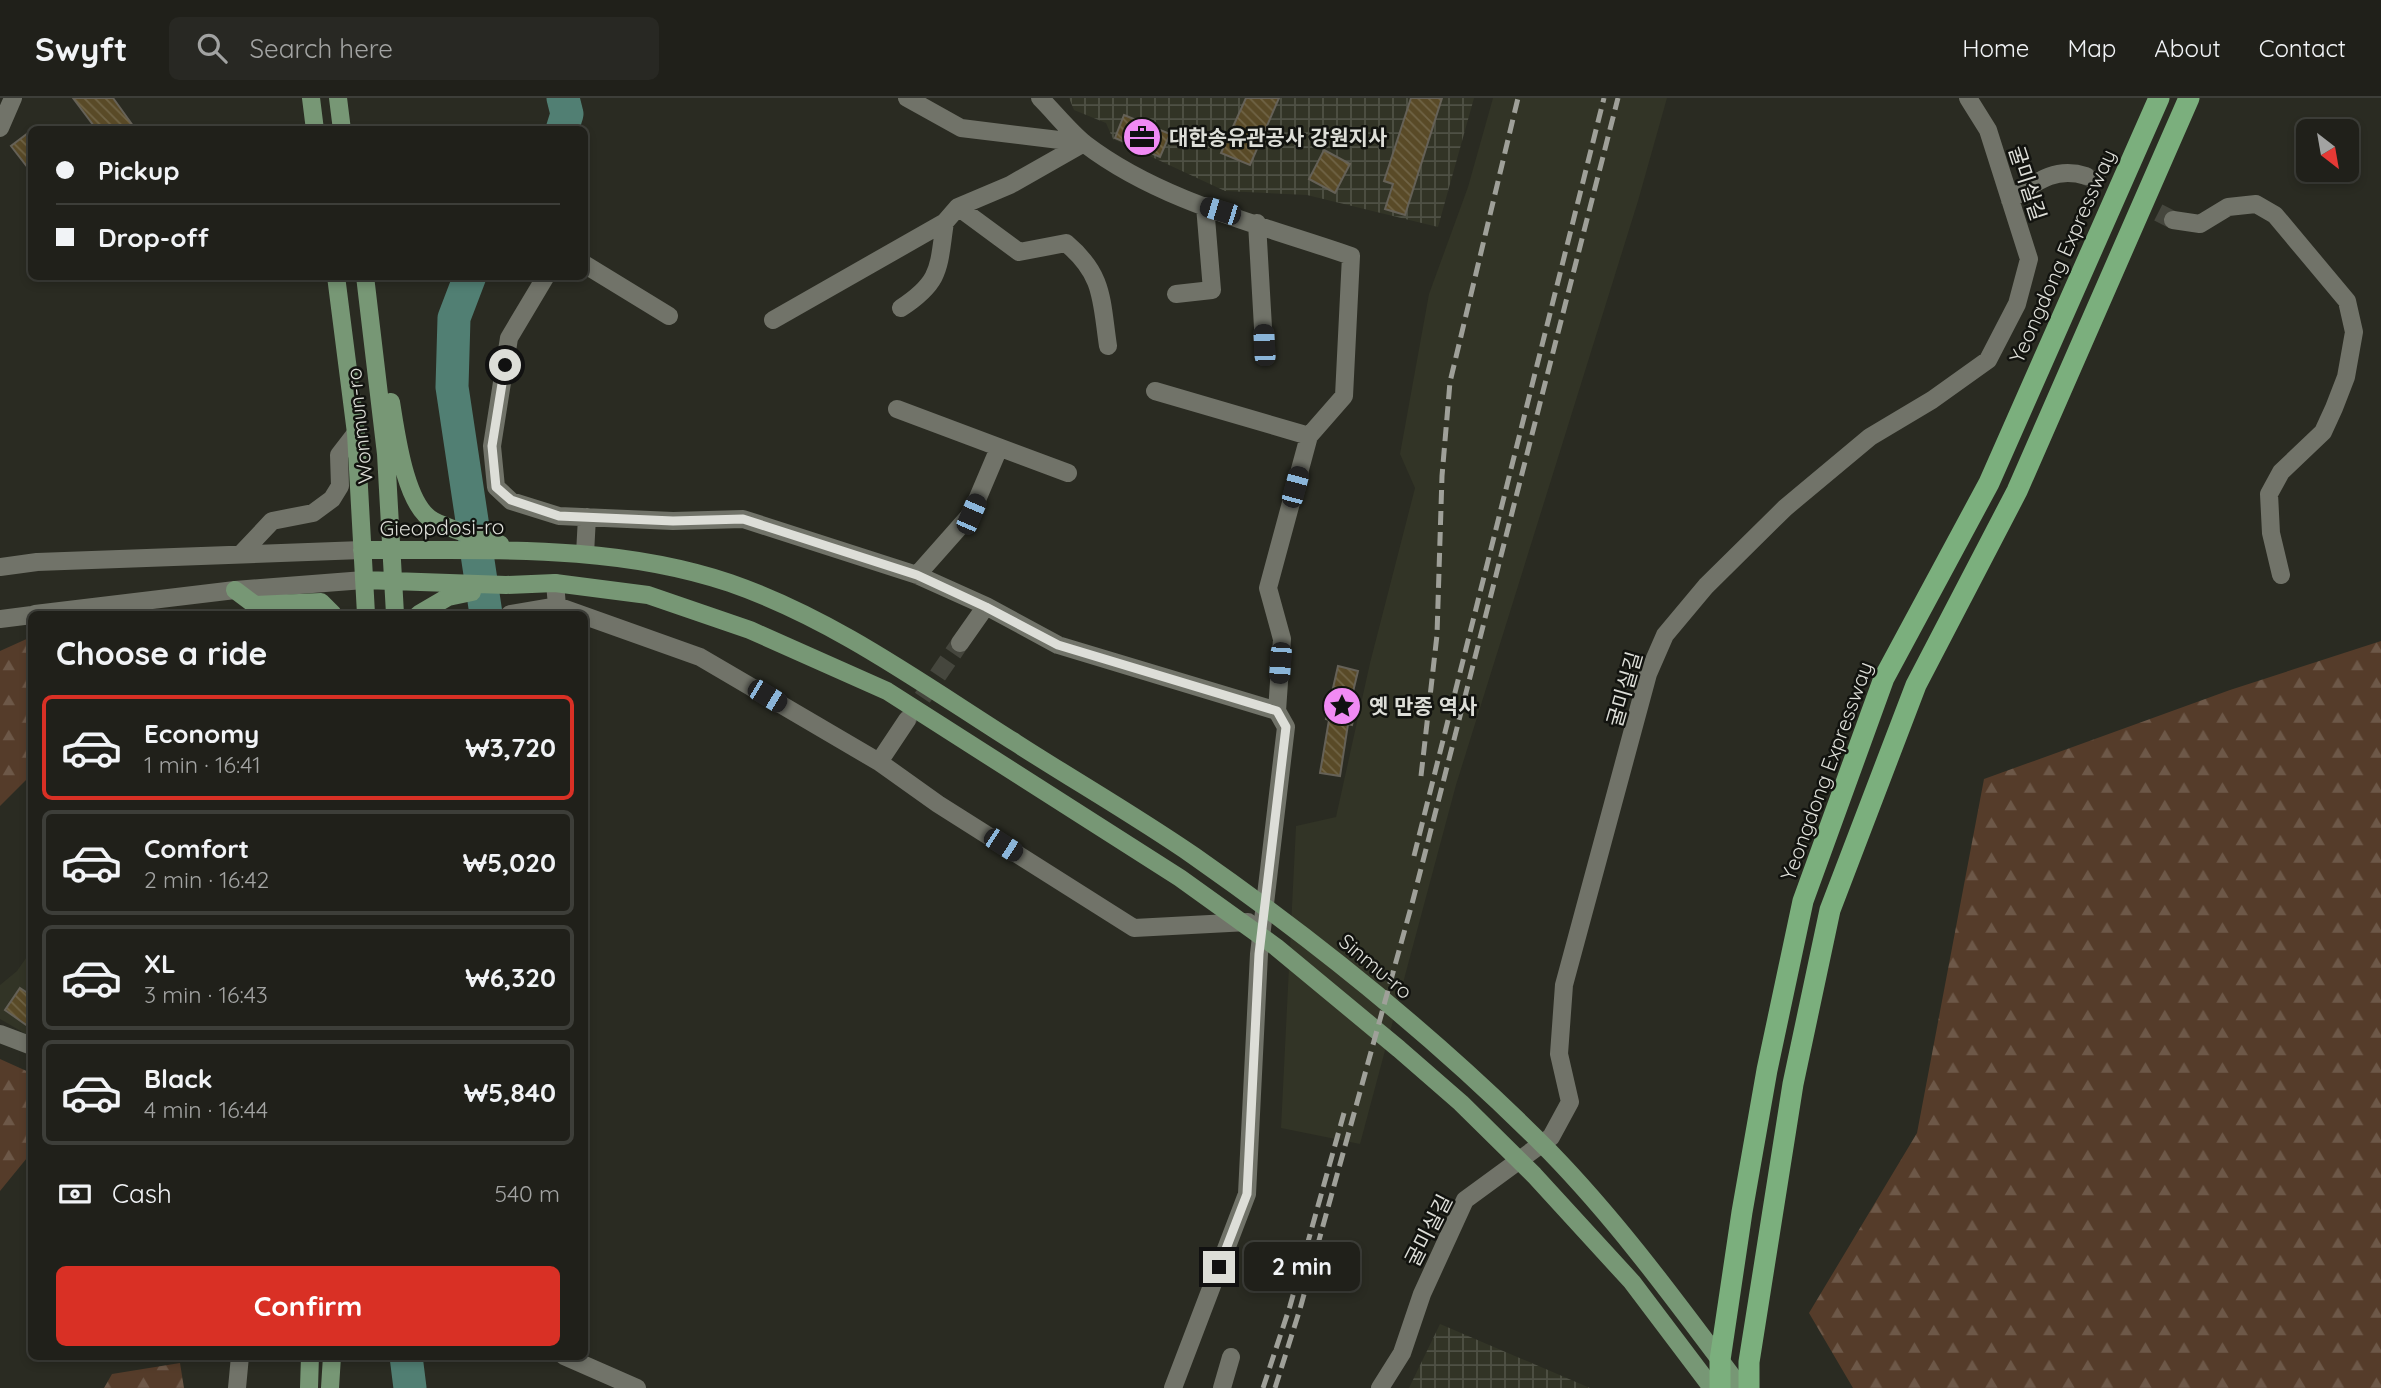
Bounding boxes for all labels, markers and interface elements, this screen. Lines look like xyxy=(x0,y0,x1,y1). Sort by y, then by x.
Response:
search box xyxy=(169,17,659,80)
text: Swyft xyxy=(35,28,127,69)
icon: search xyxy=(193,29,231,67)
text: Search here xyxy=(249,32,393,65)
text: Home xyxy=(1962,33,2029,63)
text: Map xyxy=(2067,33,2116,63)
text: About xyxy=(2154,33,2221,63)
text: Contact xyxy=(2259,33,2346,63)
office icon: 대한송유관공사 강원지사 xyxy=(1121,116,1163,158)
north arrow xyxy=(2296,119,2359,182)
map controls xyxy=(2296,119,2359,182)
place label: 대한송유관공사 강원지사 xyxy=(1169,124,1387,150)
street label: 굴미실길 xyxy=(2004,142,2052,224)
street label: Yeongdong Expressway xyxy=(2003,145,2121,367)
text: Pickup xyxy=(98,154,180,187)
car xyxy=(1197,195,1244,227)
text: Drop-off xyxy=(98,221,209,254)
car xyxy=(1253,323,1276,367)
route start xyxy=(489,349,521,381)
street label: Wonmun-ro xyxy=(340,367,378,485)
car xyxy=(1280,464,1311,510)
car xyxy=(954,491,989,537)
street label: Gieopdosi-ro xyxy=(379,513,505,541)
text: Choose a ride xyxy=(56,633,268,673)
car xyxy=(1269,641,1292,685)
street label: 굴미실길 xyxy=(1601,648,1647,730)
street label: Yeongdong Expressway xyxy=(1774,658,1878,884)
car xyxy=(744,676,791,716)
place icon: 옛 만종 역사 xyxy=(1321,685,1363,727)
place label: 옛 만종 역사 xyxy=(1369,693,1477,719)
icon: car xyxy=(60,716,123,779)
text: Economy xyxy=(144,717,259,750)
text: ₩3,720 xyxy=(465,731,556,764)
text: 1 min · 16:41 xyxy=(144,750,261,779)
car xyxy=(980,825,1027,865)
icon: car xyxy=(60,831,123,894)
text: Comfort xyxy=(144,832,249,865)
text: ₩5,020 xyxy=(463,846,556,879)
text: 2 min · 16:42 xyxy=(144,865,269,894)
street label: Sinmu-ro xyxy=(1334,928,1418,1004)
icon: car xyxy=(60,946,123,1009)
text: XL xyxy=(144,947,176,980)
text: ₩6,320 xyxy=(465,961,556,994)
text: 3 min · 16:43 xyxy=(144,980,268,1009)
icon: car xyxy=(60,1061,123,1124)
text: Black xyxy=(144,1062,213,1095)
text: ₩5,840 xyxy=(464,1076,556,1109)
text: 4 min · 16:44 xyxy=(144,1095,268,1124)
icon: cash xyxy=(56,1175,94,1213)
text: Cash xyxy=(112,1177,172,1210)
text: 540 m xyxy=(494,1179,560,1208)
street label: 굴미실길 xyxy=(1399,1190,1457,1270)
callout: 2 min xyxy=(1244,1242,1359,1292)
route end xyxy=(1203,1251,1235,1283)
text: 2 min xyxy=(1272,1252,1332,1281)
button: Confirm xyxy=(56,1266,560,1346)

